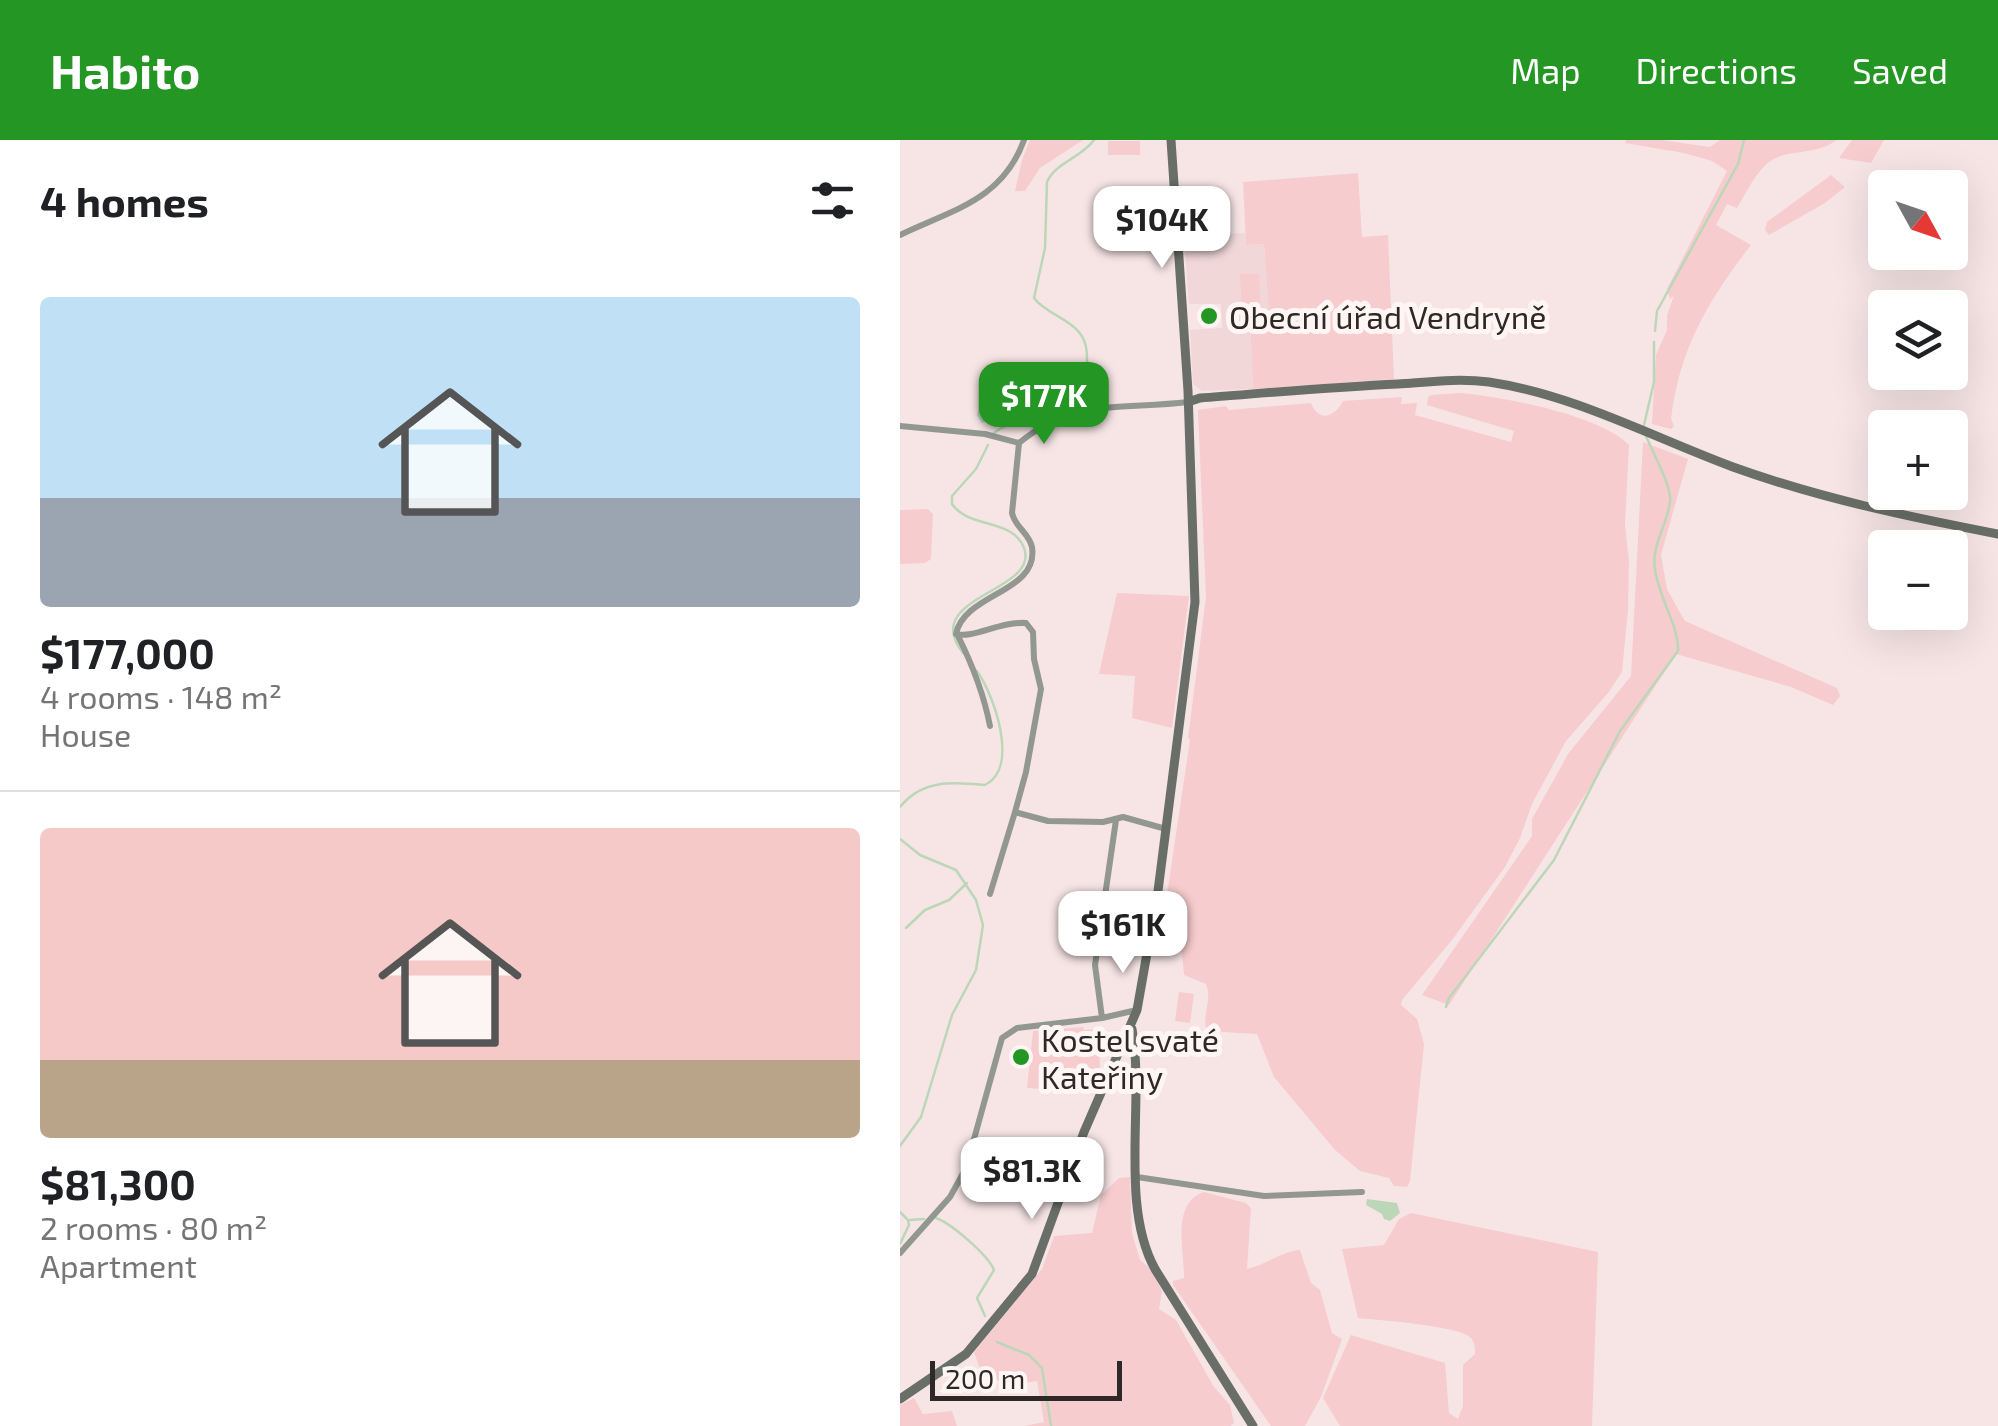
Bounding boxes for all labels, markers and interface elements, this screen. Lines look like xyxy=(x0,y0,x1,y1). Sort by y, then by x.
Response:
text: Habito xyxy=(50,41,200,99)
text: Map xyxy=(1510,49,1581,91)
text: Directions xyxy=(1636,49,1797,91)
text: Saved xyxy=(1852,49,1948,91)
north arrow xyxy=(1868,170,1968,270)
map controls xyxy=(1868,170,1968,630)
icon: filters xyxy=(805,173,860,228)
text: 4 homes xyxy=(40,175,209,225)
pin: $104K xyxy=(1092,186,1232,271)
text: $104K xyxy=(1115,199,1209,237)
button: layers xyxy=(1868,290,1968,390)
place label: Obecní úřad Vendryně xyxy=(1229,297,1546,335)
marker: Obecní úřad Vendryně xyxy=(1198,305,1220,327)
icon: home xyxy=(360,362,540,542)
pin: $177K xyxy=(974,362,1114,447)
text: $177K xyxy=(1001,375,1087,413)
button: + xyxy=(1868,410,1968,510)
button: − xyxy=(1868,530,1968,630)
text: $177,000 xyxy=(40,627,215,677)
text: 4 rooms · 148 m² xyxy=(40,677,282,715)
text: House xyxy=(40,715,131,753)
pin: $161K xyxy=(1053,891,1193,976)
icon: home xyxy=(360,893,540,1073)
text: $161K xyxy=(1080,904,1166,942)
place label: Kostel svaté Kateřiny xyxy=(1041,1020,1219,1095)
marker: Kostel svaté Kateřiny xyxy=(1010,1046,1032,1068)
pin: $81.3K xyxy=(951,1137,1113,1222)
text: $81.3K xyxy=(983,1150,1081,1188)
text: $81,300 xyxy=(40,1158,196,1208)
text: 2 rooms · 80 m² xyxy=(40,1208,267,1246)
text: Apartment xyxy=(40,1246,197,1284)
scale bar xyxy=(930,1356,1122,1400)
text: 200 m xyxy=(945,1361,1025,1395)

